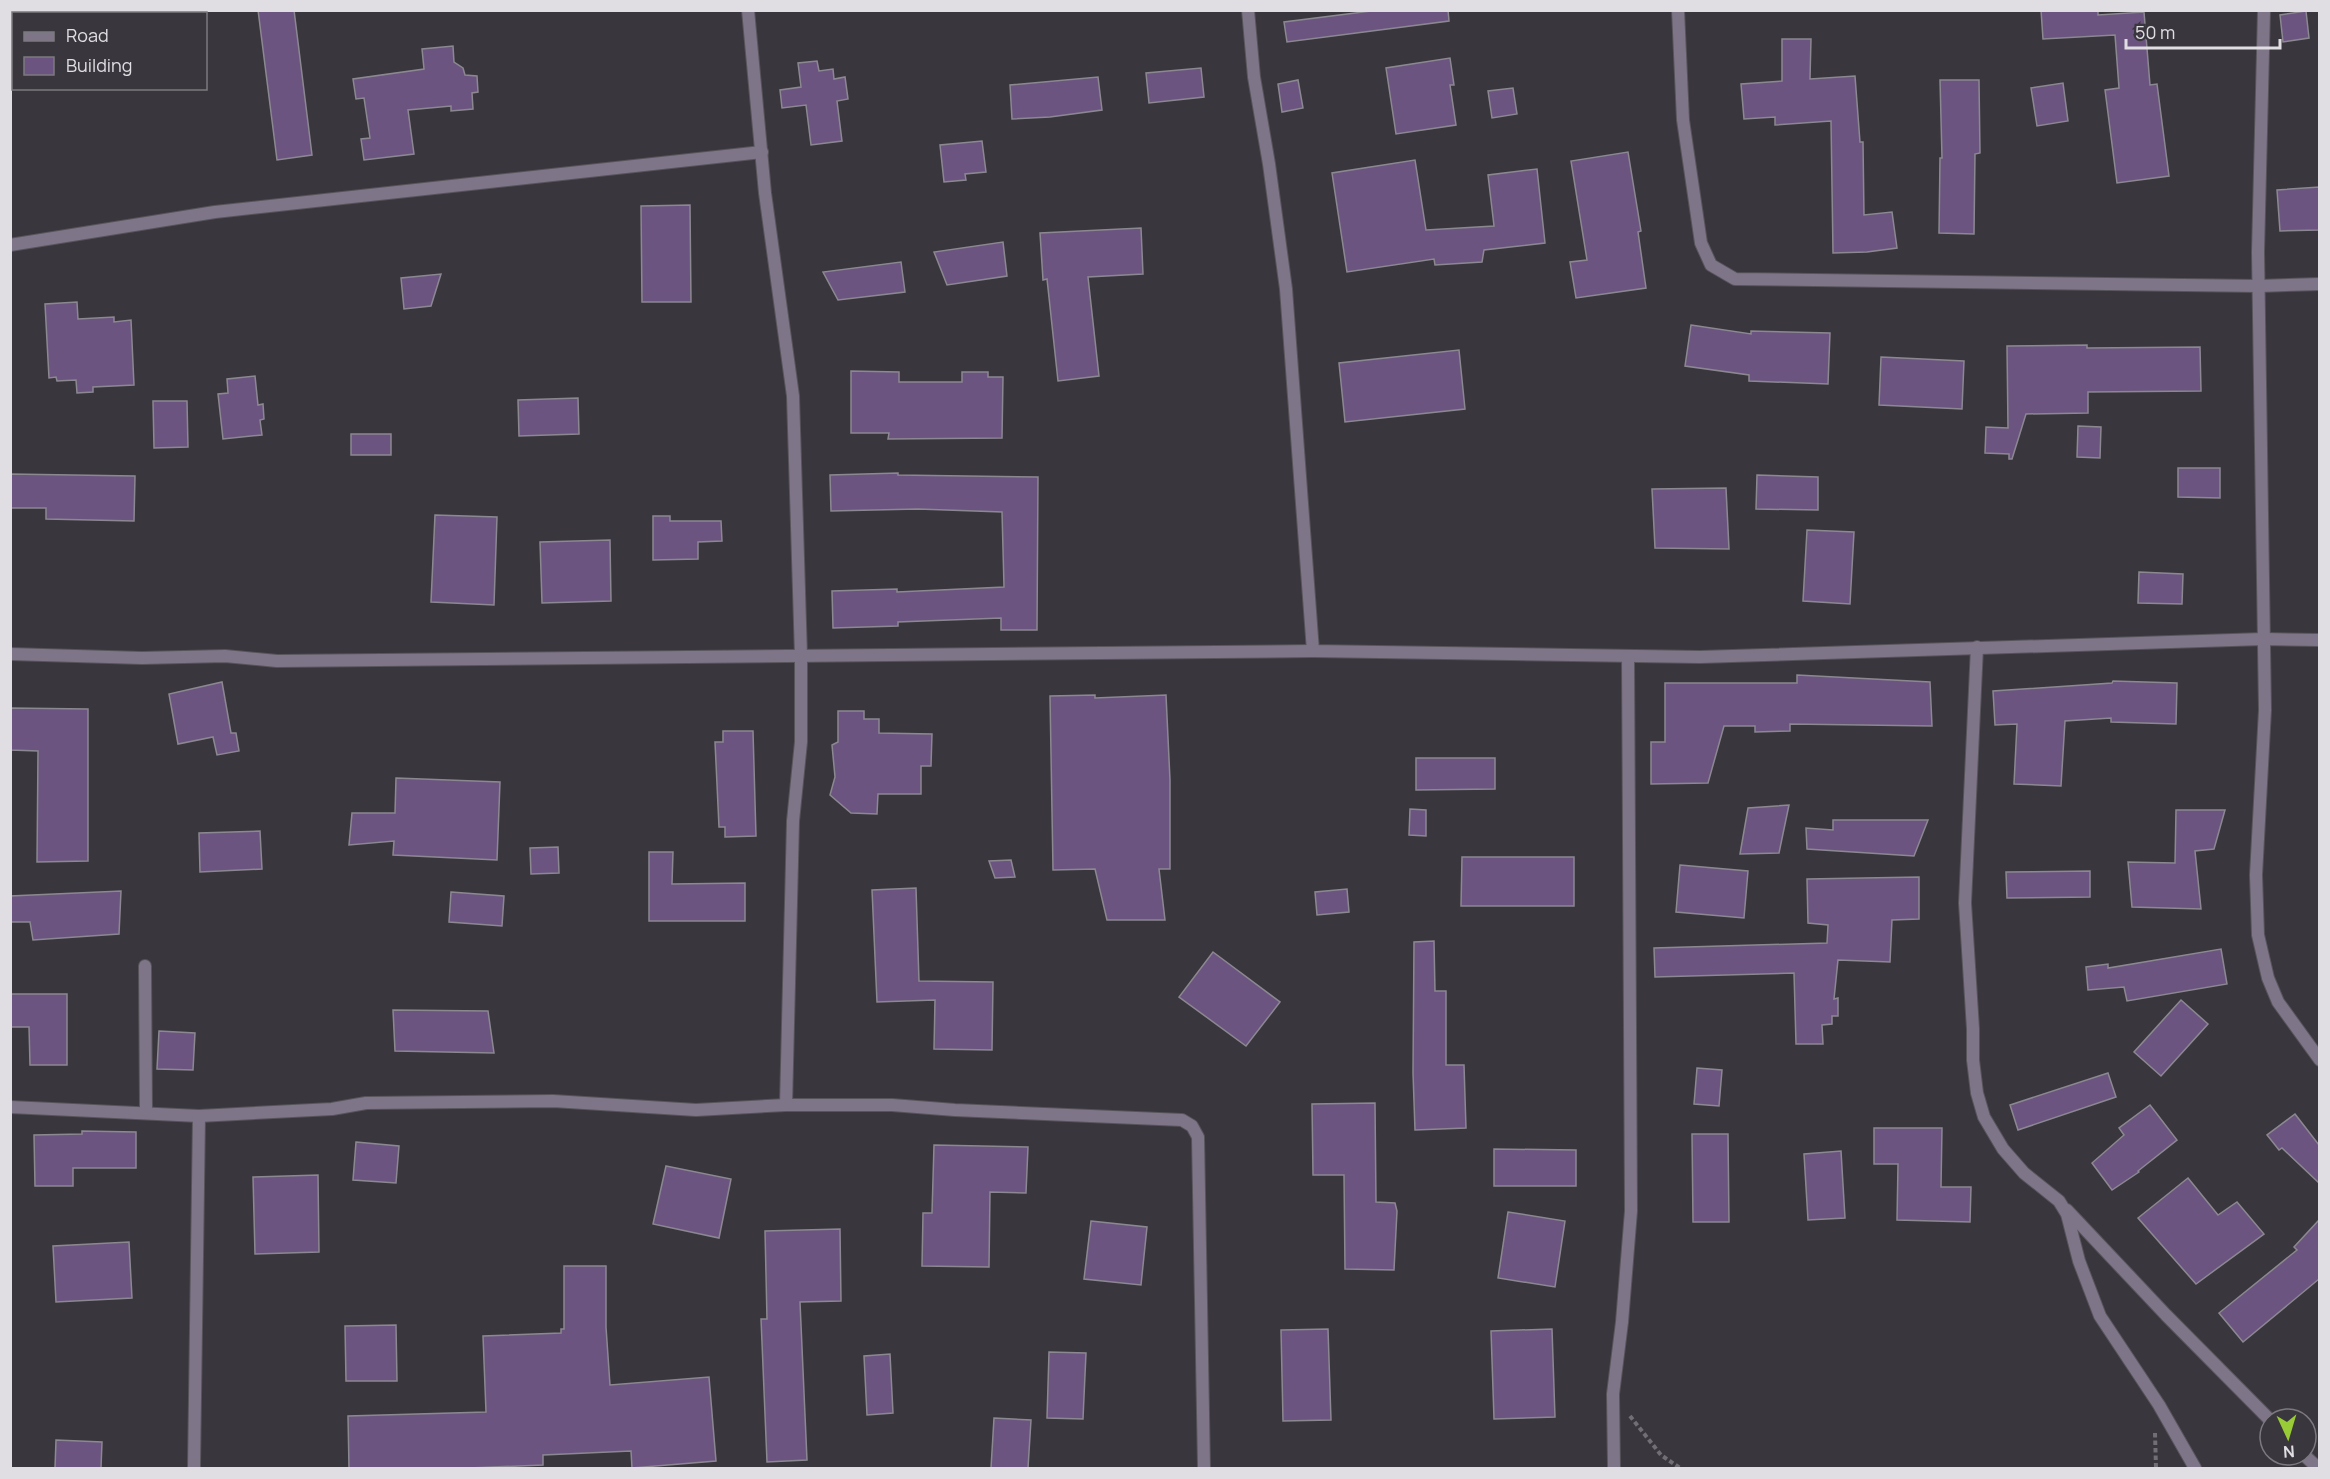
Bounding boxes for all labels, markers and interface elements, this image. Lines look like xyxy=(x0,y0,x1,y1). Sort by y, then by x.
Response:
legend xyxy=(12,12,207,90)
scale bar xyxy=(2126,12,2280,50)
text: 50 m xyxy=(2135,20,2175,44)
text: Road xyxy=(66,23,109,47)
text: Building xyxy=(66,53,132,77)
north arrow xyxy=(2258,1407,2318,1467)
text: N xyxy=(2283,1441,2296,1463)

